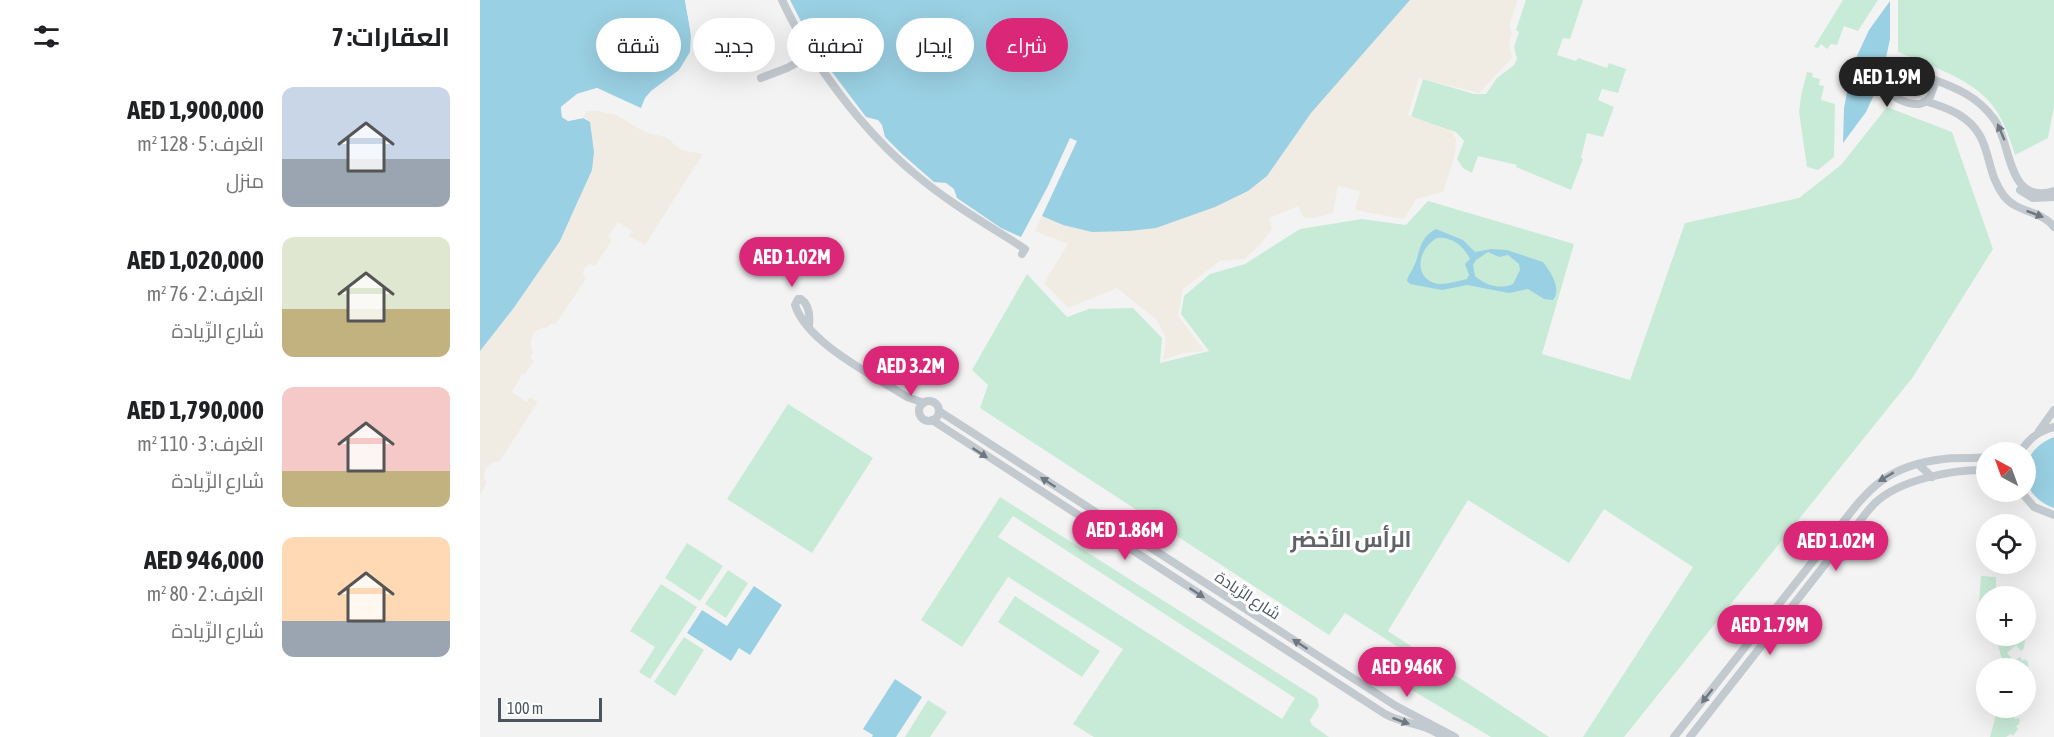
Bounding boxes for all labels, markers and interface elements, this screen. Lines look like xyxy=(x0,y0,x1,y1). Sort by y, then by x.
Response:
chip: شقة xyxy=(596,18,681,72)
chip: جديد xyxy=(693,18,775,72)
chip: تصفية xyxy=(787,18,884,72)
chip: إيجار xyxy=(896,18,974,72)
chip: شراء xyxy=(986,18,1068,72)
icon: filters xyxy=(30,20,63,53)
text: العقارات: 7 xyxy=(331,22,450,52)
pin: AED 1.9M xyxy=(1825,57,1949,108)
text: AED 1.9M xyxy=(1853,65,1921,88)
text: AED 1,900,000 xyxy=(127,95,264,125)
icon: home xyxy=(330,111,402,183)
one-way arrow xyxy=(1996,123,2006,141)
text: الغرف: 5 · 128 m² xyxy=(137,132,264,155)
text: منزل xyxy=(226,169,264,192)
one-way arrow xyxy=(2026,209,2044,219)
pin: AED 1.02M xyxy=(723,237,861,288)
text: AED 1,020,000 xyxy=(127,245,264,275)
text: AED 1.02M xyxy=(753,245,831,268)
icon: home xyxy=(330,261,402,333)
text: الغرف: 2 · 76 m² xyxy=(147,282,264,305)
text: شارع الرِّيادة xyxy=(171,319,264,342)
pin: AED 3.2M xyxy=(849,346,973,397)
text: AED 3.2M xyxy=(877,354,945,377)
text: AED 1,790,000 xyxy=(127,395,264,425)
icon: home xyxy=(330,411,402,483)
text: الغرف: 3 · 110 m² xyxy=(137,432,264,455)
north arrow xyxy=(1976,442,2036,502)
map controls xyxy=(1976,442,2036,718)
one-way arrow xyxy=(972,447,988,458)
text: شارع الرِّيادة xyxy=(171,469,264,492)
one-way arrow xyxy=(1878,472,1894,483)
one-way arrow xyxy=(1039,476,1056,487)
pin: AED 1.86M xyxy=(1056,510,1194,561)
button: locate xyxy=(1976,514,2036,574)
text: AED 1.86M xyxy=(1086,518,1164,541)
pin: AED 1.02M xyxy=(1767,521,1905,572)
district label: الرأس الأخضر xyxy=(1289,525,1412,553)
text: AED 1.02M xyxy=(1797,529,1875,552)
text: AED 946,000 xyxy=(144,545,264,575)
icon: home xyxy=(330,561,402,633)
street label: شارع الرِّيادة xyxy=(1210,567,1284,625)
text: الغرف: 2 · 80 m² xyxy=(147,582,264,605)
button: + xyxy=(1976,586,2036,646)
one-way arrow xyxy=(1189,587,1205,598)
pin: AED 1.79M xyxy=(1701,605,1839,656)
text: AED 1.79M xyxy=(1731,613,1809,636)
text: شارع الرِّيادة xyxy=(171,619,264,642)
one-way arrow xyxy=(1291,639,1308,650)
pin: AED 946K xyxy=(1345,647,1469,698)
text: AED 946K xyxy=(1372,655,1442,678)
button: − xyxy=(1976,658,2036,718)
one-way arrow xyxy=(1701,688,1713,703)
scale bar xyxy=(498,695,602,722)
text: 100 m xyxy=(507,699,543,717)
one-way arrow xyxy=(1392,717,1410,726)

